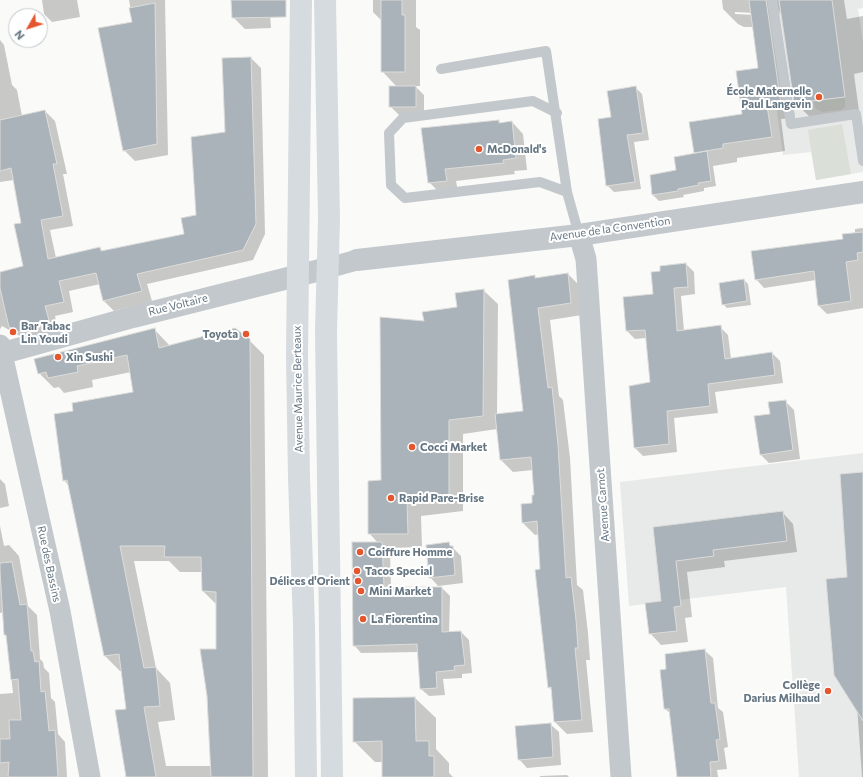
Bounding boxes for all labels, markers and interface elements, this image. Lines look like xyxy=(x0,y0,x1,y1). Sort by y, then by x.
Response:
north arrow xyxy=(8,8,48,48)
text: N xyxy=(11,28,27,43)
place label: École Maternelle Paul Langevin xyxy=(726,84,811,110)
marker: École Maternelle Paul Langevin xyxy=(814,92,824,102)
place label: McDonald's xyxy=(487,142,547,156)
marker: McDonald's xyxy=(474,144,484,154)
street label: Avenue de la Convention xyxy=(549,214,671,244)
street label: Rue Voltaire xyxy=(147,291,209,319)
place label: Bar Tabac Lin Youdi xyxy=(21,319,70,345)
street label: Avenue Maurice Berteaux xyxy=(290,325,306,453)
marker: Bar Tabac Lin Youdi xyxy=(8,327,18,337)
place label: Toyota xyxy=(203,327,238,341)
marker: Toyota xyxy=(241,329,251,339)
place label: Xin Sushi xyxy=(66,350,113,364)
marker: Xin Sushi xyxy=(53,352,63,362)
place label: Cocci Market xyxy=(420,440,487,454)
marker: Cocci Market xyxy=(407,442,417,452)
street label: Avenue Carnot xyxy=(594,468,612,542)
place label: Rapid Pare-Brise xyxy=(399,491,484,505)
marker: Rapid Pare-Brise xyxy=(386,493,396,503)
street label: Rue des Bassins xyxy=(34,525,64,603)
place label: Coiffure Homme xyxy=(368,545,452,559)
marker: Coiffure Homme xyxy=(355,547,365,557)
place label: Tacos Special xyxy=(365,564,432,578)
marker: Tacos Special xyxy=(352,566,362,576)
place label: Délices d'Orient xyxy=(269,574,350,588)
marker: Délices d'Orient xyxy=(353,576,363,586)
place label: Mini Market xyxy=(369,584,431,598)
marker: Mini Market xyxy=(356,586,366,596)
place label: La Fiorentina xyxy=(371,612,438,626)
marker: La Fiorentina xyxy=(358,614,368,624)
place label: Collège Darius Milhaud xyxy=(744,678,820,704)
marker: Collège Darius Milhaud xyxy=(823,686,833,696)

